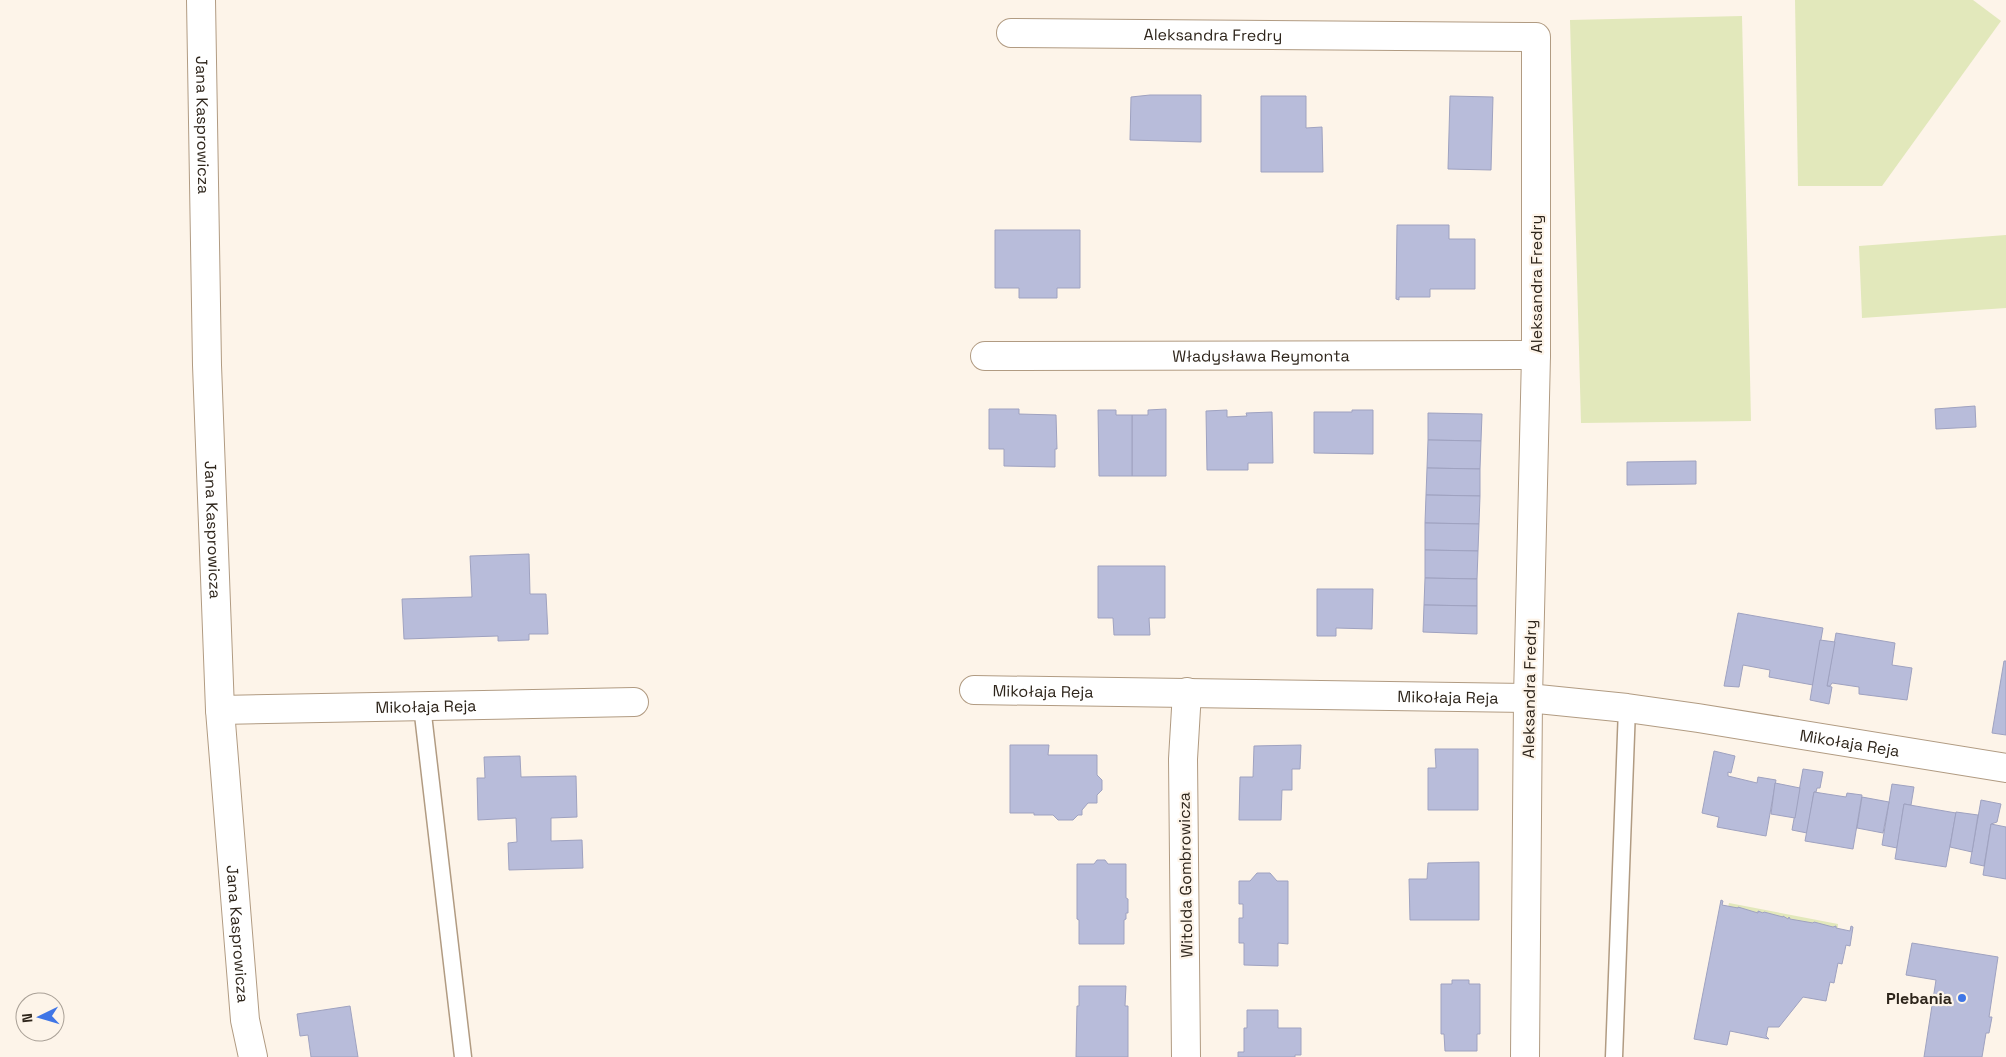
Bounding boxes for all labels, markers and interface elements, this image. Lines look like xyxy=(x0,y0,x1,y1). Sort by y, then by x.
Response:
street label: Aleksandra Fredry xyxy=(1144,24,1282,46)
street label: Jana Kasprowicza xyxy=(191,56,214,194)
street label: Aleksandra Fredry xyxy=(1526,215,1547,353)
street label: Władysława Reymonta xyxy=(1172,345,1350,367)
street label: Jana Kasprowicza xyxy=(200,460,226,599)
street label: Aleksandra Fredry xyxy=(1518,620,1541,758)
street label: Mikołaja Reja xyxy=(992,680,1094,703)
street label: Mikołaja Reja xyxy=(1397,686,1499,709)
street label: Mikołaja Reja xyxy=(375,695,477,718)
street label: Mikołaja Reja xyxy=(1798,725,1901,762)
street label: Witolda Gombrowicza xyxy=(1174,792,1197,958)
street label: Jana Kasprowicza xyxy=(222,864,254,1004)
place label: Plebania xyxy=(1886,988,1952,1009)
north arrow xyxy=(15,992,65,1042)
marker: Plebania xyxy=(1956,992,1968,1004)
text: N xyxy=(18,1013,36,1024)

